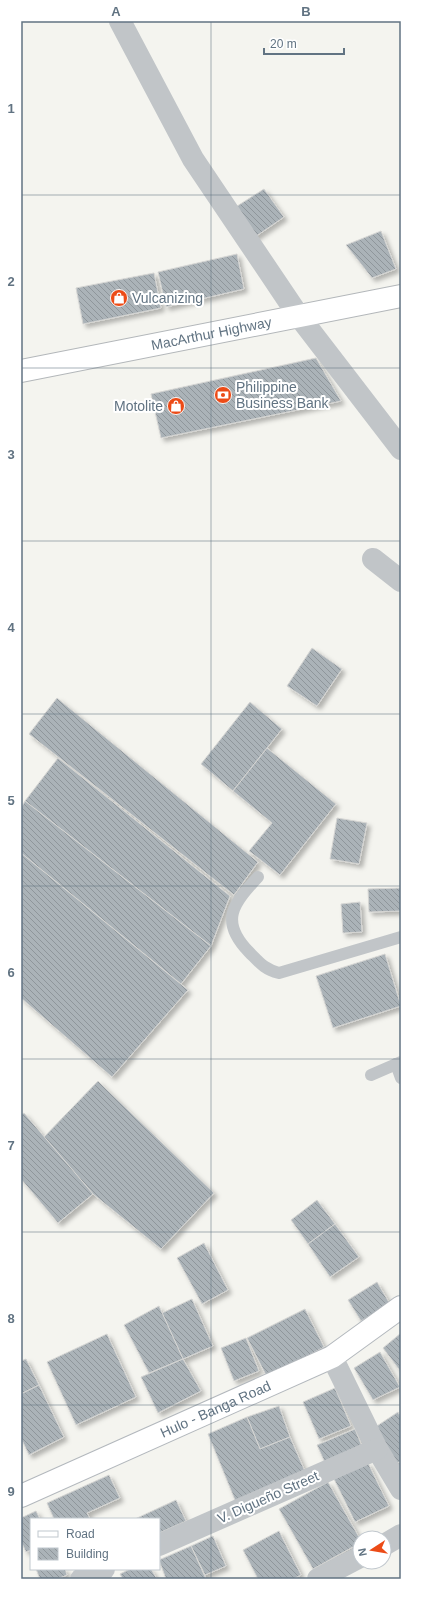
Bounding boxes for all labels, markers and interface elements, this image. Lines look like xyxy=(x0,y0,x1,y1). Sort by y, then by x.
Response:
text: A xyxy=(111,4,121,19)
text: B xyxy=(301,4,311,19)
scale bar xyxy=(264,30,344,56)
text: 20 m xyxy=(270,37,297,51)
text: 1 xyxy=(7,101,15,116)
text: 2 xyxy=(7,274,15,289)
shop icon: Vulcanizing xyxy=(109,288,129,308)
place label: Vulcanizing xyxy=(132,290,203,306)
street label: MacArthur Highway xyxy=(150,314,273,353)
place label: Philippine Business Bank xyxy=(236,379,330,411)
bank icon: Philippine Business Bank xyxy=(213,385,233,405)
shop icon: Motolite xyxy=(166,396,186,416)
place label: Motolite xyxy=(114,398,163,414)
text: 3 xyxy=(7,447,15,462)
text: 4 xyxy=(7,620,15,635)
text: 5 xyxy=(7,793,15,808)
text: 6 xyxy=(7,965,15,980)
text: 7 xyxy=(7,1138,15,1153)
text: 8 xyxy=(7,1311,15,1326)
street label: Hulo - Banga Road xyxy=(158,1377,273,1441)
street label: V. Digueño Street xyxy=(215,1467,321,1527)
text: 9 xyxy=(7,1484,15,1499)
legend xyxy=(30,1518,160,1570)
text: Road xyxy=(66,1527,95,1541)
north arrow xyxy=(352,1530,392,1570)
text: Building xyxy=(66,1547,109,1561)
text: N xyxy=(356,1547,369,1557)

